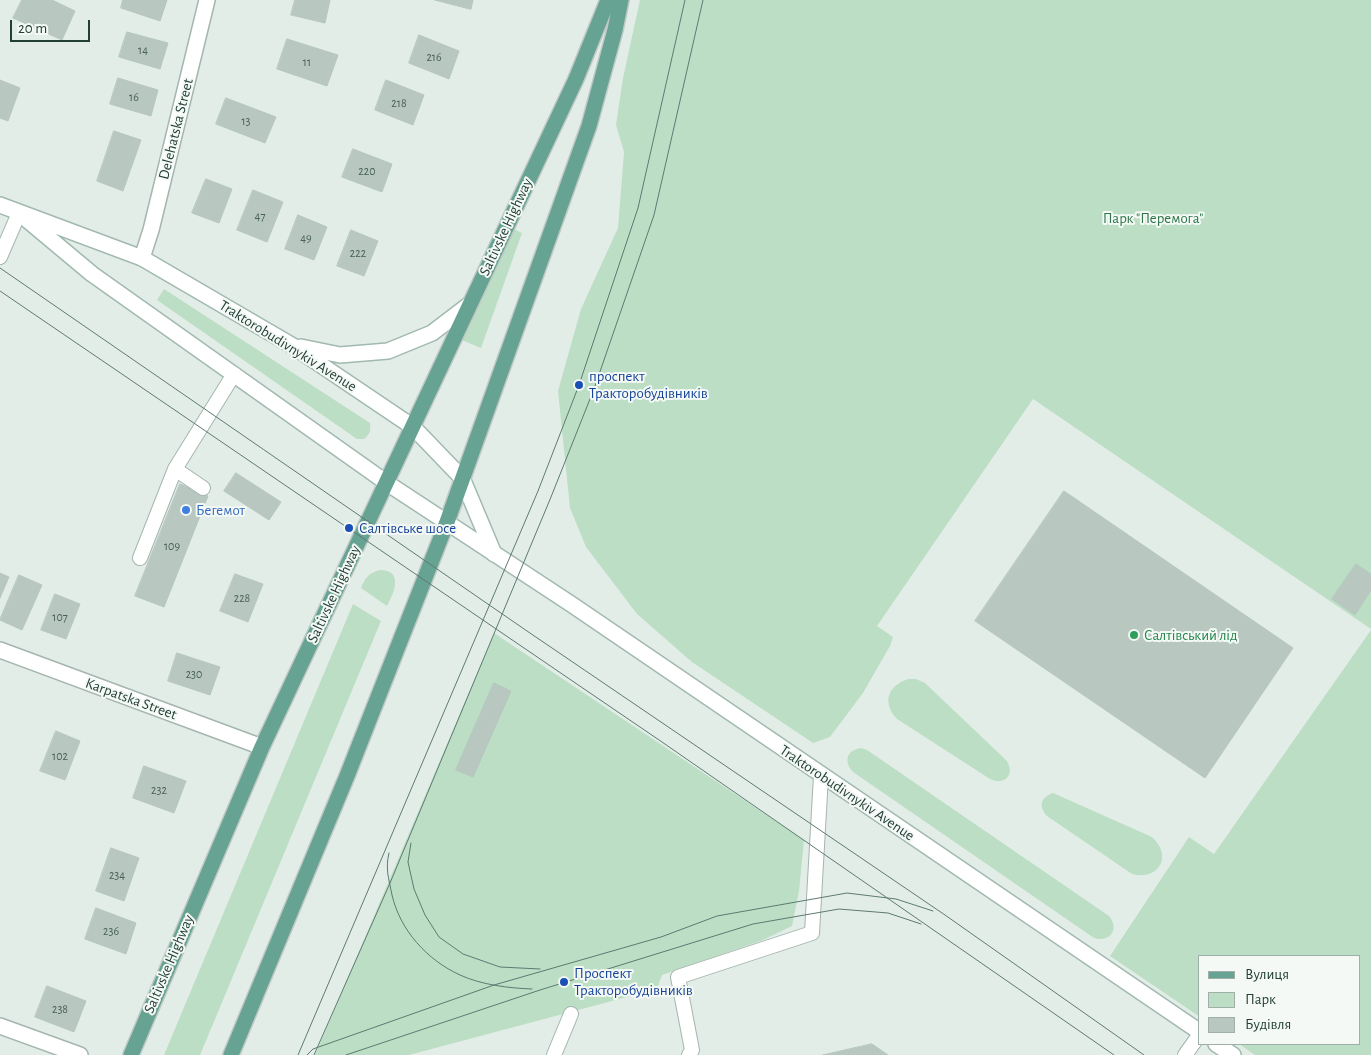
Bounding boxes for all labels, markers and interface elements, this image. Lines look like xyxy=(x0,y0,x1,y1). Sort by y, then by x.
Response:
scale bar xyxy=(12,10,92,42)
text: 20 m xyxy=(18,21,47,36)
house number: 14 xyxy=(138,43,148,57)
house number: 216 xyxy=(426,50,442,64)
house number: 11 xyxy=(303,55,311,69)
street label: Delehatska Street xyxy=(155,77,197,181)
house number: 16 xyxy=(129,90,139,104)
house number: 218 xyxy=(391,96,407,110)
house number: 13 xyxy=(241,114,251,128)
house number: 220 xyxy=(358,164,376,178)
street label: Saltivske Highway xyxy=(476,175,536,279)
house number: 47 xyxy=(255,209,265,223)
park label: Парк "Перемога" xyxy=(1103,209,1203,227)
house number: 49 xyxy=(300,231,312,245)
house number: 222 xyxy=(350,246,366,260)
street label: Traktorobudivnykiv Avenue xyxy=(216,296,360,396)
place label: проспект Тракторобудівників xyxy=(589,367,708,402)
marker: проспект Тракторобудівників xyxy=(573,379,585,391)
place label: Бегемот xyxy=(196,501,245,519)
marker: Бегемот xyxy=(180,504,192,516)
place label: Салтівське шосе xyxy=(359,519,456,537)
marker: Салтівське шосе xyxy=(343,522,355,534)
house number: 109 xyxy=(164,539,180,553)
street label: Saltivske Highway xyxy=(304,542,364,646)
house number: 228 xyxy=(234,591,250,605)
house number: 107 xyxy=(52,610,68,624)
place label: Салтівський лід xyxy=(1144,626,1237,644)
marker: Салтівський лід xyxy=(1128,629,1140,641)
house number: 230 xyxy=(186,667,202,681)
street label: Karpatska Street xyxy=(83,674,179,724)
street label: Traktorobudivnykiv Avenue xyxy=(776,741,918,845)
house number: 102 xyxy=(52,749,68,763)
house number: 232 xyxy=(151,783,167,797)
house number: 234 xyxy=(109,868,125,882)
street label: Saltivske Highway xyxy=(140,912,198,1016)
house number: 236 xyxy=(103,924,119,938)
legend xyxy=(1198,955,1361,1045)
place label: Проспект Тракторобудівників xyxy=(574,964,693,999)
text: Вулиця xyxy=(1245,967,1289,982)
marker: Проспект Тракторобудівників xyxy=(558,976,570,988)
text: Парк xyxy=(1245,992,1276,1007)
house number: 238 xyxy=(52,1002,68,1016)
text: Будівля xyxy=(1245,1017,1291,1032)

